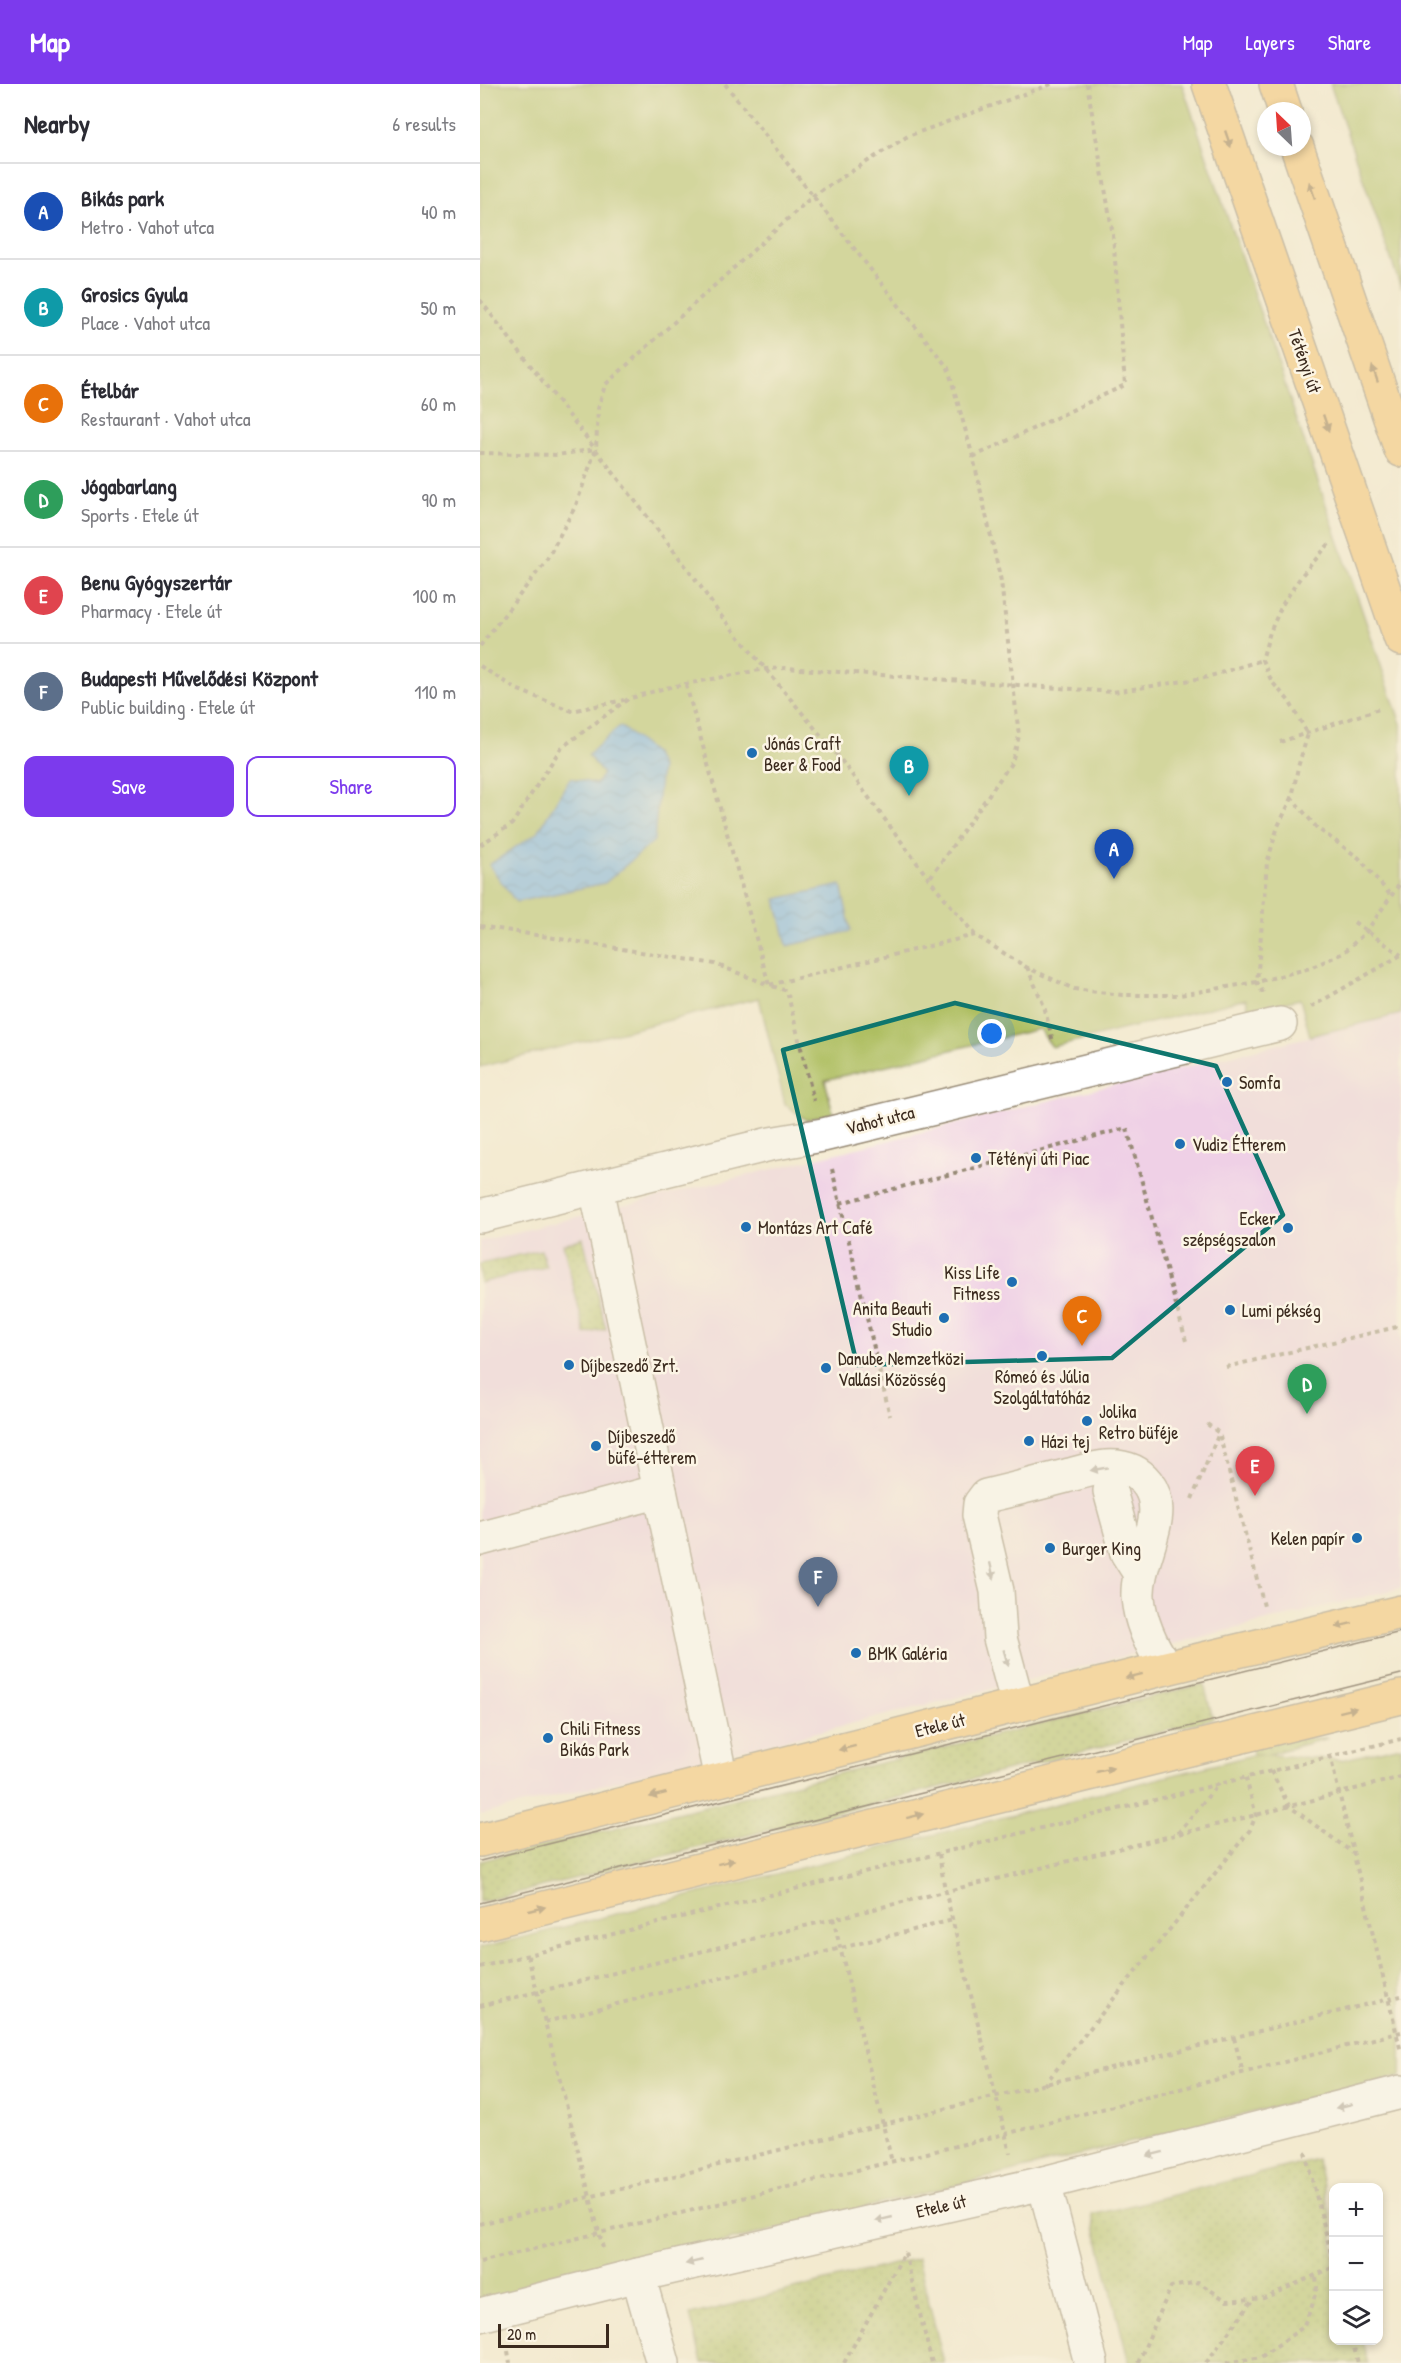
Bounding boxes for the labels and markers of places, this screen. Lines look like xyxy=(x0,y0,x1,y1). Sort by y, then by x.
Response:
place label: Jónás Craft Beer & Food xyxy=(764,731,841,777)
marker: Jónás Craft Beer & Food xyxy=(745,746,759,760)
pin: B xyxy=(890,746,928,796)
pin: A xyxy=(1094,830,1134,879)
place label: Somfa xyxy=(1239,1070,1280,1095)
marker: Somfa xyxy=(1220,1075,1234,1089)
place label: Vudiz Étterem xyxy=(1192,1132,1286,1157)
marker: Vudiz Étterem xyxy=(1173,1137,1187,1151)
place label: Tétényi úti Piac xyxy=(988,1146,1089,1171)
marker: Tétényi úti Piac xyxy=(969,1151,983,1165)
place label: Ecker szépségszalon xyxy=(1183,1206,1276,1252)
place label: Montázs Art Café xyxy=(758,1215,873,1240)
marker: Montázs Art Café xyxy=(739,1220,753,1234)
marker: Ecker szépségszalon xyxy=(1281,1221,1295,1235)
place label: Kiss Life Fitness xyxy=(944,1260,1000,1306)
marker: Kiss Life Fitness xyxy=(1005,1275,1019,1289)
place label: Anita Beauti Studio xyxy=(853,1296,932,1342)
pin: C xyxy=(1062,1296,1102,1346)
place label: Lumi pékség xyxy=(1242,1298,1321,1323)
marker: Lumi pékség xyxy=(1223,1303,1237,1317)
marker: Anita Beauti Studio xyxy=(937,1311,951,1325)
place label: Danube Nemzetközi Vallási Közösség xyxy=(838,1346,964,1392)
marker: Rómeó és Júlia Szolgáltatóház xyxy=(1035,1349,1049,1363)
place label: Díjbeszedő Zrt. xyxy=(581,1353,679,1378)
marker: Díjbeszedő Zrt. xyxy=(562,1358,576,1372)
marker: Danube Nemzetközi Vallási Közösség xyxy=(819,1361,833,1375)
place label: Rómeó és Júlia Szolgáltatóház xyxy=(994,1364,1091,1410)
pin: D xyxy=(1288,1364,1326,1414)
place label: Jolika Retro büféje xyxy=(1099,1399,1179,1445)
marker: Jolika Retro büféje xyxy=(1080,1414,1094,1428)
place label: Díjbeszedő büfé-étterem xyxy=(608,1424,697,1470)
place label: Házi tej xyxy=(1041,1429,1090,1454)
marker: Házi tej xyxy=(1022,1434,1036,1448)
marker: Díjbeszedő büfé-étterem xyxy=(589,1439,603,1453)
pin: E xyxy=(1236,1446,1274,1496)
place label: Kelen papír xyxy=(1271,1526,1345,1551)
marker: Kelen papír xyxy=(1350,1531,1364,1545)
place label: Burger King xyxy=(1062,1536,1141,1561)
marker: Burger King xyxy=(1043,1541,1057,1555)
pin: F xyxy=(798,1558,838,1607)
place label: BMK Galéria xyxy=(868,1641,947,1666)
marker: BMK Galéria xyxy=(849,1646,863,1660)
place label: Chili Fitness Bikás Park xyxy=(560,1716,641,1762)
marker: Chili Fitness Bikás Park xyxy=(541,1731,555,1745)

